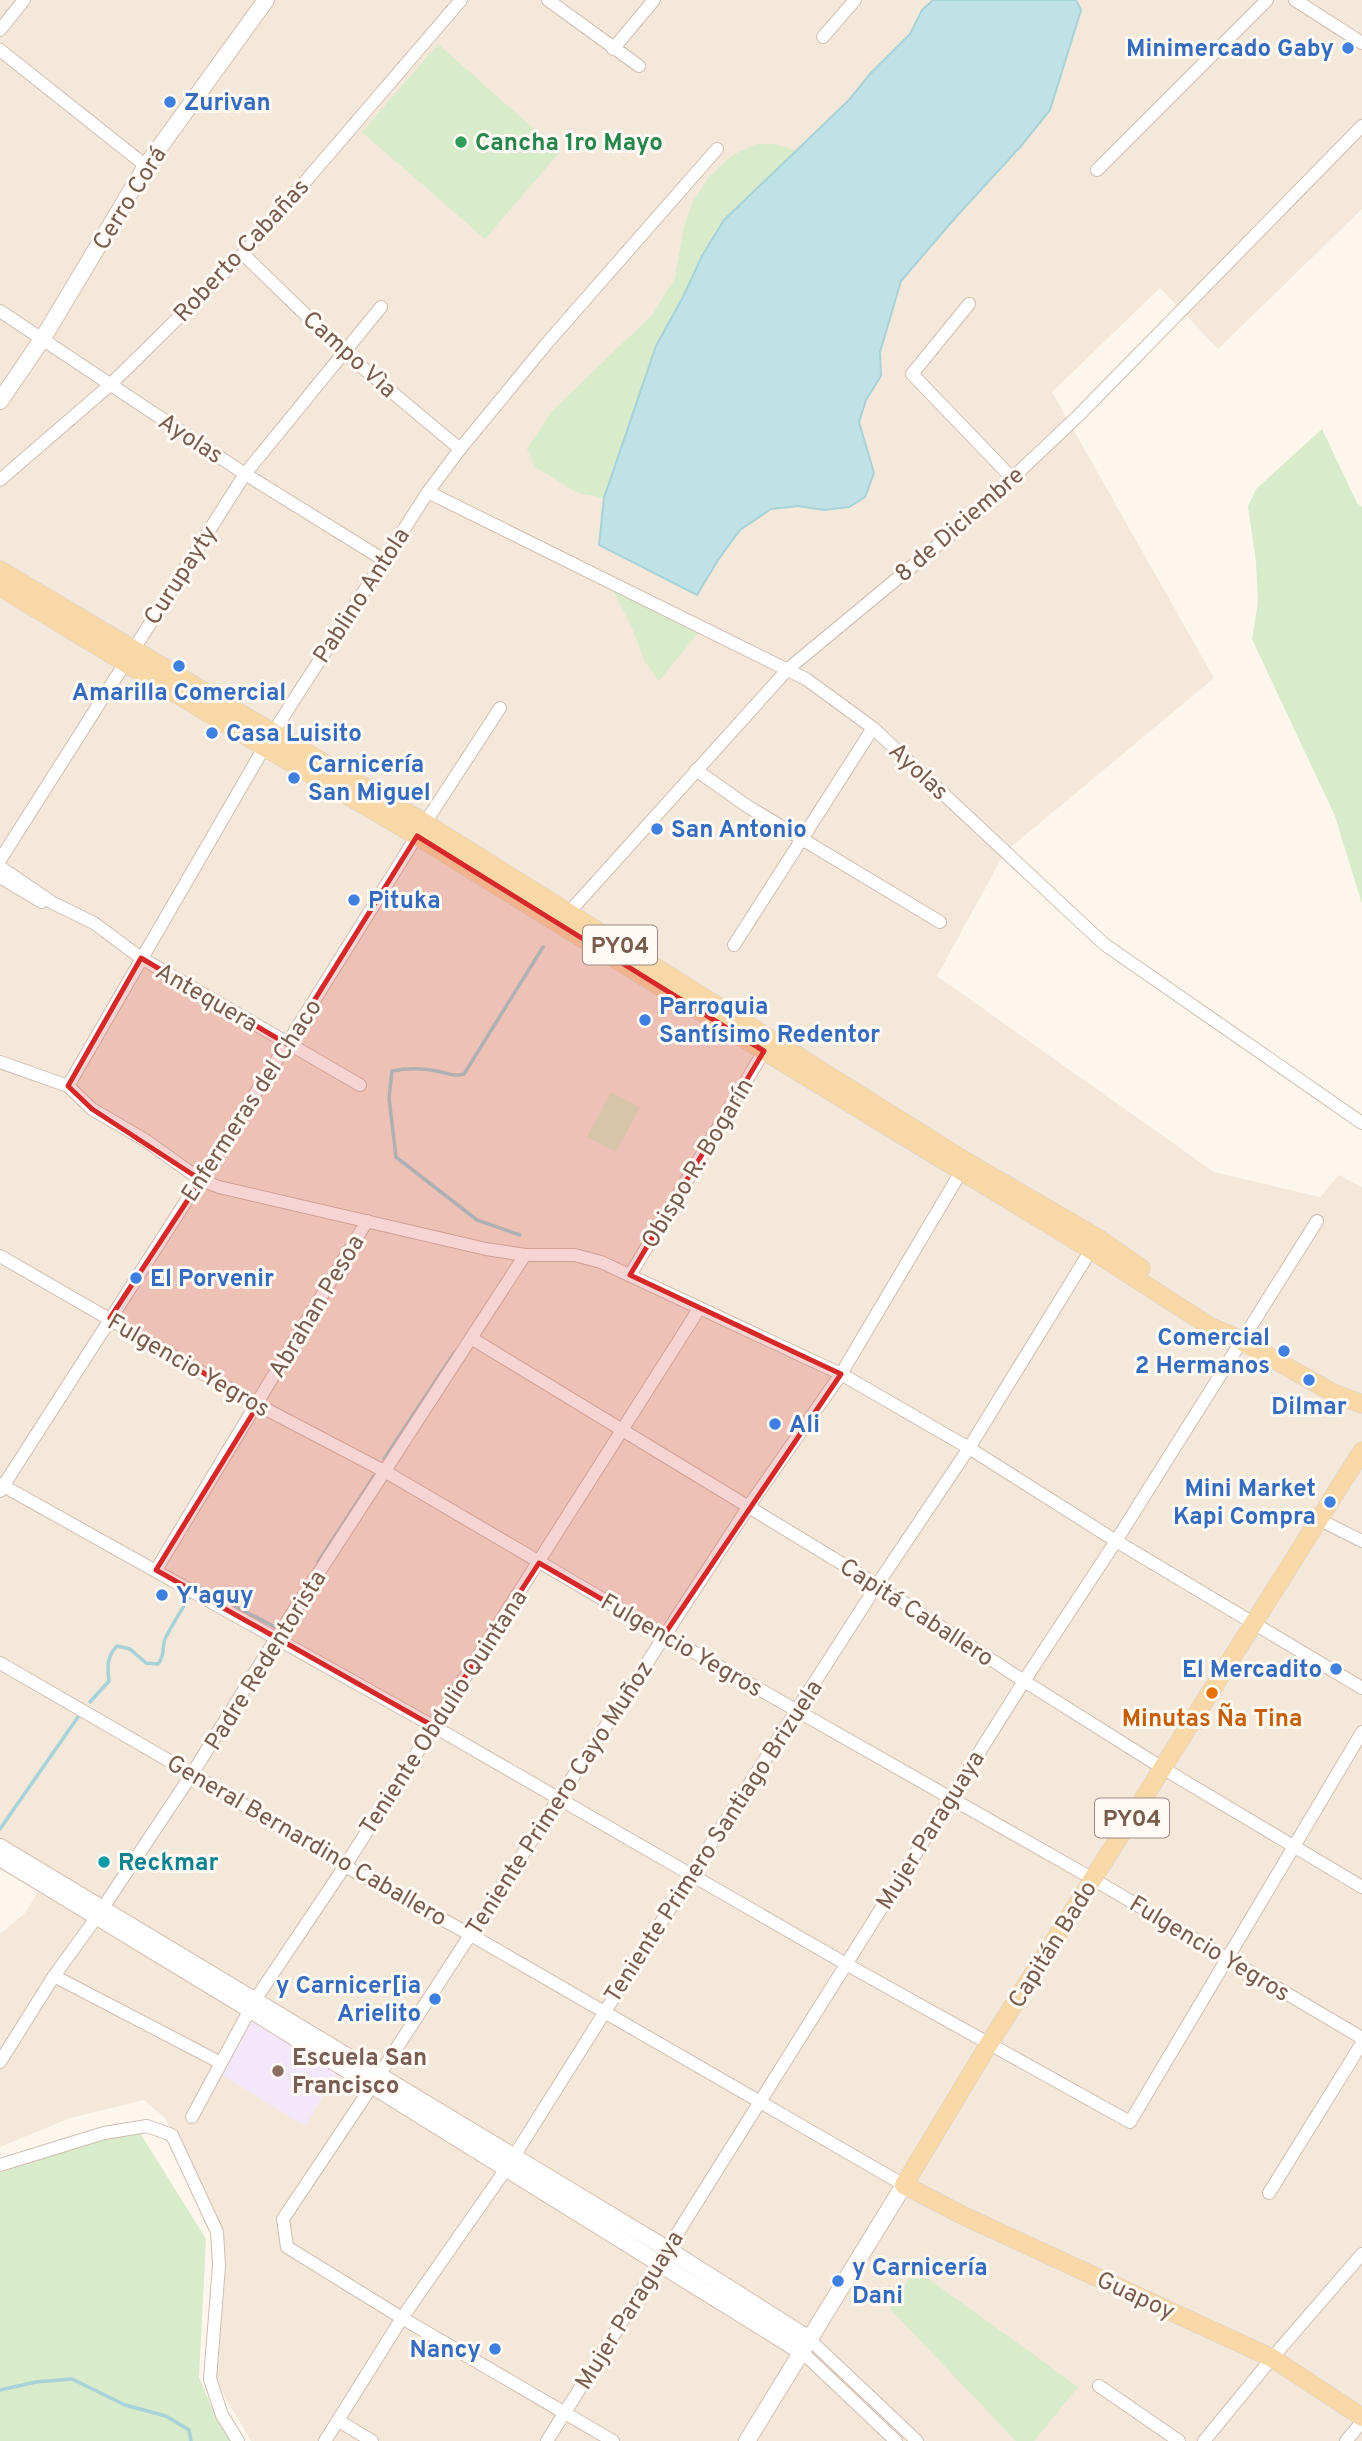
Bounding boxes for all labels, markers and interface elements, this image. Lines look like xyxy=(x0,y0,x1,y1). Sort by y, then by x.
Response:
place label: Minimercado Gaby xyxy=(1126,35,1334,65)
marker: Minimercado Gaby xyxy=(1340,40,1356,56)
place label: Zurivan xyxy=(184,89,271,119)
marker: Zurivan xyxy=(162,94,178,110)
place label: Cancha 1ro Mayo xyxy=(475,129,663,159)
marker: Cancha 1ro Mayo xyxy=(453,134,469,150)
street label: Cerro Corá xyxy=(87,142,174,256)
street label: Roberto Cabañas xyxy=(168,173,317,329)
street label: Campo Vìa xyxy=(295,305,402,406)
street label: Ayolas xyxy=(152,408,228,472)
street label: 8 de Diciembre xyxy=(890,461,1031,590)
street label: Curupayty xyxy=(138,521,225,632)
street label: Pablino Antola xyxy=(308,523,418,670)
marker: Amarilla Comercial xyxy=(171,658,187,674)
place label: Amarilla Comercial xyxy=(72,679,286,709)
place label: Casa Luisito xyxy=(226,720,362,750)
marker: Casa Luisito xyxy=(204,725,220,741)
street label: Ayolas xyxy=(881,737,954,808)
place label: Carnicería San Miguel xyxy=(308,751,431,809)
marker: Carnicería San Miguel xyxy=(286,770,302,786)
place label: San Antonio xyxy=(671,816,807,846)
marker: San Antonio xyxy=(649,821,665,837)
place label: Pituka xyxy=(368,887,441,917)
marker: Pituka xyxy=(346,892,362,908)
road number: PY04 xyxy=(583,926,657,964)
street label: Antequera xyxy=(149,957,263,1040)
place label: Parroquia Santísimo Redentor xyxy=(659,993,880,1051)
street label: Enfermeras del Chaco xyxy=(176,994,329,1208)
marker: Parroquia Santísimo Redentor xyxy=(637,1012,653,1028)
street label: Obispo R. Bogarín xyxy=(636,1073,761,1255)
street label: Abrahan Pesoa xyxy=(263,1230,372,1384)
place label: El Porvenir xyxy=(150,1265,274,1295)
marker: El Porvenir xyxy=(128,1270,144,1286)
street label: Fulgencio Yegros xyxy=(102,1308,274,1425)
place label: Comercial 2 Hermanos xyxy=(1135,1324,1270,1382)
marker: Comercial 2 Hermanos xyxy=(1276,1343,1292,1359)
marker: Dilmar xyxy=(1301,1372,1317,1388)
place label: Dilmar xyxy=(1271,1393,1347,1423)
place label: Ali xyxy=(789,1411,820,1441)
marker: Ali xyxy=(767,1416,783,1432)
place label: Mini Market Kapi Compra xyxy=(1173,1475,1316,1533)
marker: Mini Market Kapi Compra xyxy=(1322,1494,1338,1510)
street label: Capitá Caballero xyxy=(833,1553,999,1675)
street label: Padre Redentorista xyxy=(199,1565,334,1757)
place label: Y'aguy xyxy=(176,1582,254,1612)
street label: Teniente Obdulio Quintana xyxy=(354,1585,535,1841)
marker: Y'aguy xyxy=(154,1587,170,1603)
street label: Fulgencio Yegros xyxy=(595,1588,767,1705)
street label: Teniente Primero Cayo Muñoz xyxy=(460,1656,661,1942)
place label: El Mercadito xyxy=(1182,1656,1322,1686)
marker: El Mercadito xyxy=(1328,1661,1344,1677)
street label: Teniente Primero Santiago Brizuela xyxy=(599,1675,831,2009)
marker: Minutas Ña Tina xyxy=(1204,1685,1220,1701)
place label: Minutas Ña Tina xyxy=(1122,1703,1302,1735)
street label: Mujer Paraguaya xyxy=(871,1746,993,1916)
street label: General Bernardino Caballero xyxy=(161,1749,451,1934)
road number: PY04 xyxy=(1095,1798,1169,1838)
place label: Reckmar xyxy=(118,1849,219,1879)
marker: Reckmar xyxy=(96,1854,112,1870)
street label: Capitán Bado xyxy=(1003,1876,1105,2014)
street label: Fulgencio Yegros xyxy=(1123,1890,1295,2010)
place label: y Carnicer[ia Arielito xyxy=(276,1972,421,2030)
marker: y Carnicer[ia Arielito xyxy=(427,1991,443,2007)
place label: Escuela San Francisco xyxy=(292,2044,427,2102)
marker: Escuela San Francisco xyxy=(270,2063,286,2079)
street label: Mujer Paraguaya xyxy=(570,2226,692,2396)
place label: y Carnicería Dani xyxy=(852,2254,988,2312)
street label: Guapoy xyxy=(1091,2266,1179,2328)
marker: y Carnicería Dani xyxy=(830,2273,846,2289)
place label: Nancy xyxy=(409,2336,481,2366)
marker: Nancy xyxy=(487,2341,503,2357)

